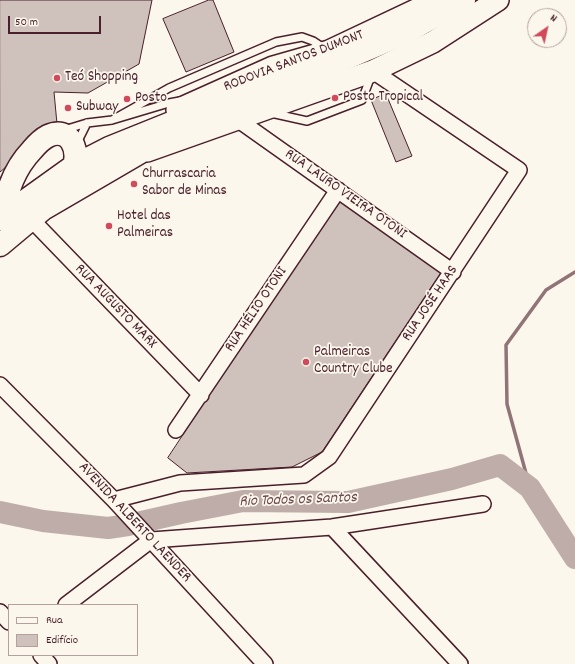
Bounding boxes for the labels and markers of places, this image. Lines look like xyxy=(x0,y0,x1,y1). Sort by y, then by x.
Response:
place label: Teó Shopping xyxy=(65,69,138,87)
marker: Teó Shopping xyxy=(52,73,62,83)
place label: Posto Tropical xyxy=(343,89,423,107)
place label: Posto xyxy=(135,90,167,108)
marker: Posto Tropical xyxy=(330,93,340,103)
marker: Posto xyxy=(122,94,132,104)
place label: Subway xyxy=(76,99,118,117)
marker: Subway xyxy=(63,103,73,113)
place label: Churrascaria Sabor de Minas xyxy=(142,166,227,201)
marker: Churrascaria Sabor de Minas xyxy=(129,179,139,189)
place label: Hotel das Palmeiras xyxy=(117,208,173,243)
marker: Hotel das Palmeiras xyxy=(104,221,114,231)
place label: Palmeiras Country Clube xyxy=(314,344,393,379)
marker: Palmeiras Country Clube xyxy=(301,357,311,367)

